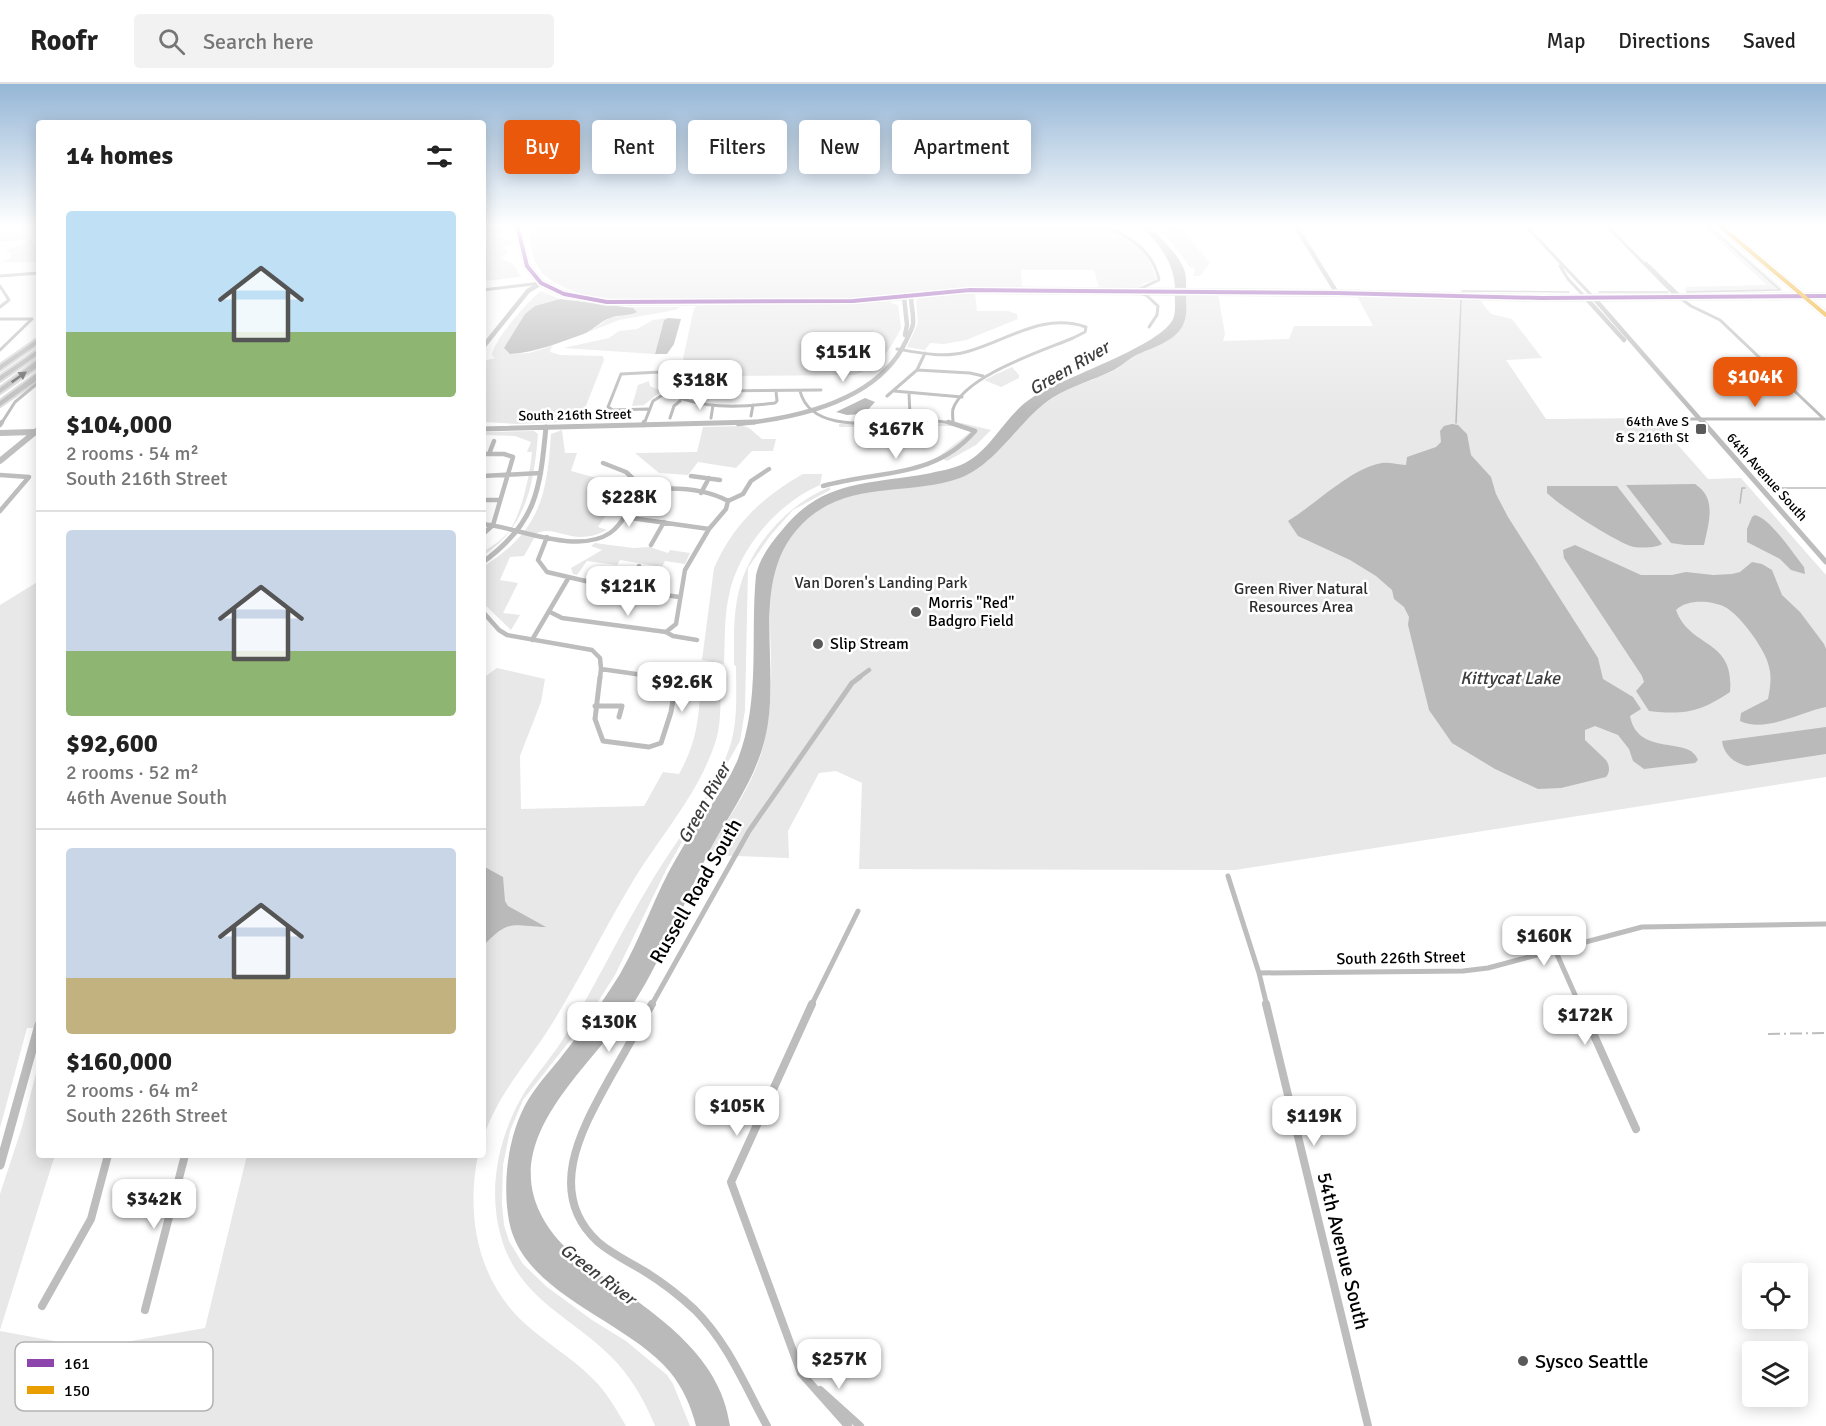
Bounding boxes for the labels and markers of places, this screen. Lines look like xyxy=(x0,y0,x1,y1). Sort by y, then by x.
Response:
pin: $151K xyxy=(801,332,885,383)
pin: $104K xyxy=(1713,357,1797,408)
pin: $318K xyxy=(658,360,742,411)
pin: $167K xyxy=(854,409,938,460)
place label: 64th Ave S & S 216th St xyxy=(1615,413,1689,446)
marker: 64th Ave S & S 216th St xyxy=(1694,422,1708,436)
pin: $228K xyxy=(587,477,671,528)
pin: $121K xyxy=(586,566,670,617)
place label: Morris "Red" Badgro Field xyxy=(928,593,1014,631)
marker: Morris "Red" Badgro Field xyxy=(909,605,923,619)
place label: Slip Stream xyxy=(830,634,909,654)
marker: Slip Stream xyxy=(811,637,825,651)
pin: $92.6K xyxy=(633,662,731,713)
pin: $160K xyxy=(1502,916,1586,967)
pin: $172K xyxy=(1543,995,1627,1046)
pin: $130K xyxy=(567,1002,651,1053)
pin: $105K xyxy=(695,1086,779,1137)
pin: $119K xyxy=(1272,1096,1356,1147)
pin: $342K xyxy=(112,1179,196,1230)
pin: $257K xyxy=(797,1339,881,1390)
place label: Sysco Seattle xyxy=(1535,1349,1649,1374)
marker: Sysco Seattle xyxy=(1516,1354,1530,1368)

